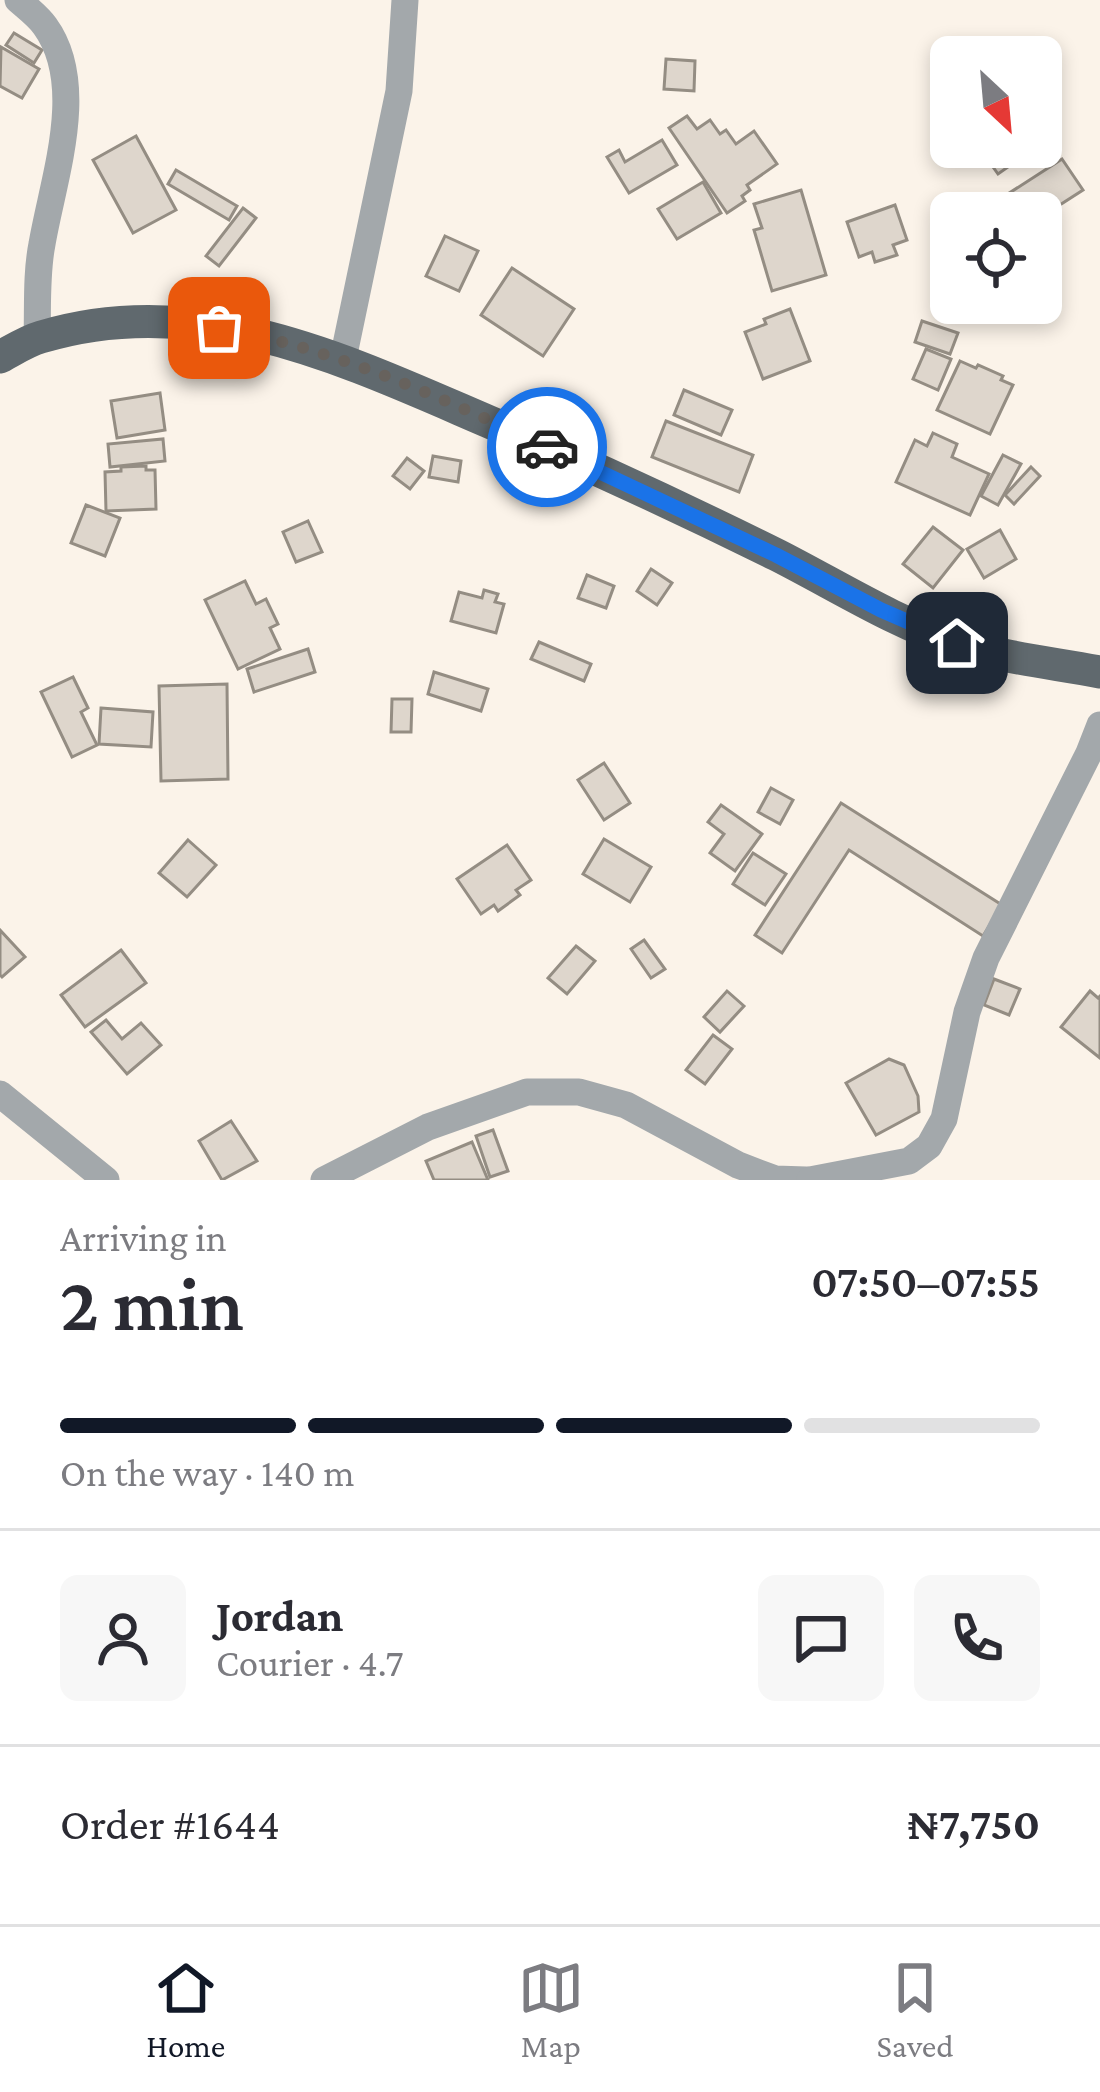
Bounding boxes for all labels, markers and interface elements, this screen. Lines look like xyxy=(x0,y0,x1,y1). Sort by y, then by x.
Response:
north arrow xyxy=(930,36,1062,168)
map controls xyxy=(930,36,1062,324)
button: locate xyxy=(930,192,1062,324)
pin xyxy=(168,277,270,379)
icon: bag xyxy=(186,295,252,361)
courier xyxy=(487,387,607,507)
icon: car xyxy=(514,414,580,480)
pin xyxy=(906,592,1008,694)
icon: home xyxy=(924,610,990,676)
text: Arriving in xyxy=(60,1216,227,1259)
text: 07:50–07:55 xyxy=(811,1257,1040,1307)
text: 2 min xyxy=(60,1260,244,1347)
text: On the way · 140 m xyxy=(60,1451,355,1494)
button: person xyxy=(60,1575,186,1701)
button: chat xyxy=(758,1575,884,1701)
button: phone xyxy=(914,1575,1040,1701)
text: Jordan xyxy=(216,1591,343,1641)
text: Courier · 4.7 xyxy=(216,1641,404,1684)
text: Order #1644 xyxy=(60,1799,280,1849)
text: ₦7,750 xyxy=(908,1799,1040,1849)
tab: Home xyxy=(146,1955,225,2064)
tab: Map xyxy=(518,1955,584,2064)
tab: Saved xyxy=(876,1955,954,2064)

